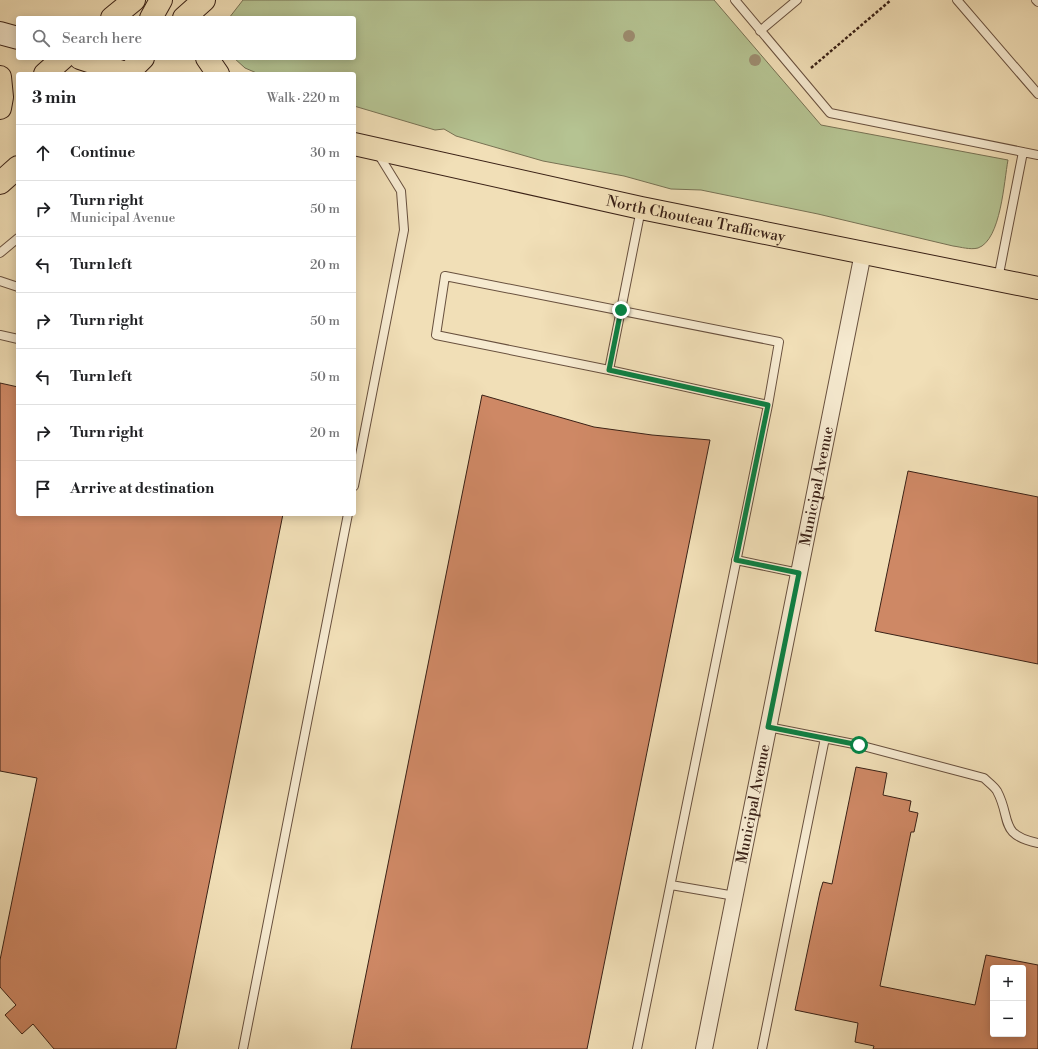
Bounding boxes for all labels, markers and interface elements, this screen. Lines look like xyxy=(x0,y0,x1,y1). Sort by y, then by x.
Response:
search box xyxy=(16,16,356,60)
icon: search xyxy=(30,27,52,49)
text: Search here xyxy=(62,29,142,48)
text: 3 min xyxy=(32,87,76,109)
text: Walk · 220 m xyxy=(267,90,340,106)
icon: ahead xyxy=(32,142,54,164)
text: Continue xyxy=(70,143,135,162)
text: 30 m xyxy=(310,145,340,161)
text: Turn right xyxy=(70,191,144,210)
street label: North Chouteau Trafficway xyxy=(605,191,788,247)
icon: right xyxy=(32,198,54,220)
text: 50 m xyxy=(310,201,340,217)
text: Municipal Avenue xyxy=(70,210,175,226)
icon: left xyxy=(32,254,54,276)
text: Turn left xyxy=(70,255,132,274)
text: 20 m xyxy=(310,257,340,273)
route end xyxy=(612,301,630,319)
icon: right xyxy=(32,310,54,332)
text: Turn right xyxy=(70,311,144,330)
text: 50 m xyxy=(310,313,340,329)
icon: left xyxy=(32,366,54,388)
text: Turn left xyxy=(70,367,132,386)
text: 50 m xyxy=(310,369,340,385)
icon: right xyxy=(32,422,54,444)
text: Turn right xyxy=(70,423,144,442)
text: 20 m xyxy=(310,425,340,441)
street label: Municipal Avenue xyxy=(795,425,838,548)
icon: arrive xyxy=(32,478,54,500)
text: Arrive at destination xyxy=(70,479,214,498)
route start xyxy=(850,736,868,754)
street label: Municipal Avenue xyxy=(732,742,774,865)
map controls xyxy=(990,965,1026,1037)
button: + xyxy=(990,965,1026,1001)
button: − xyxy=(990,1001,1026,1037)

